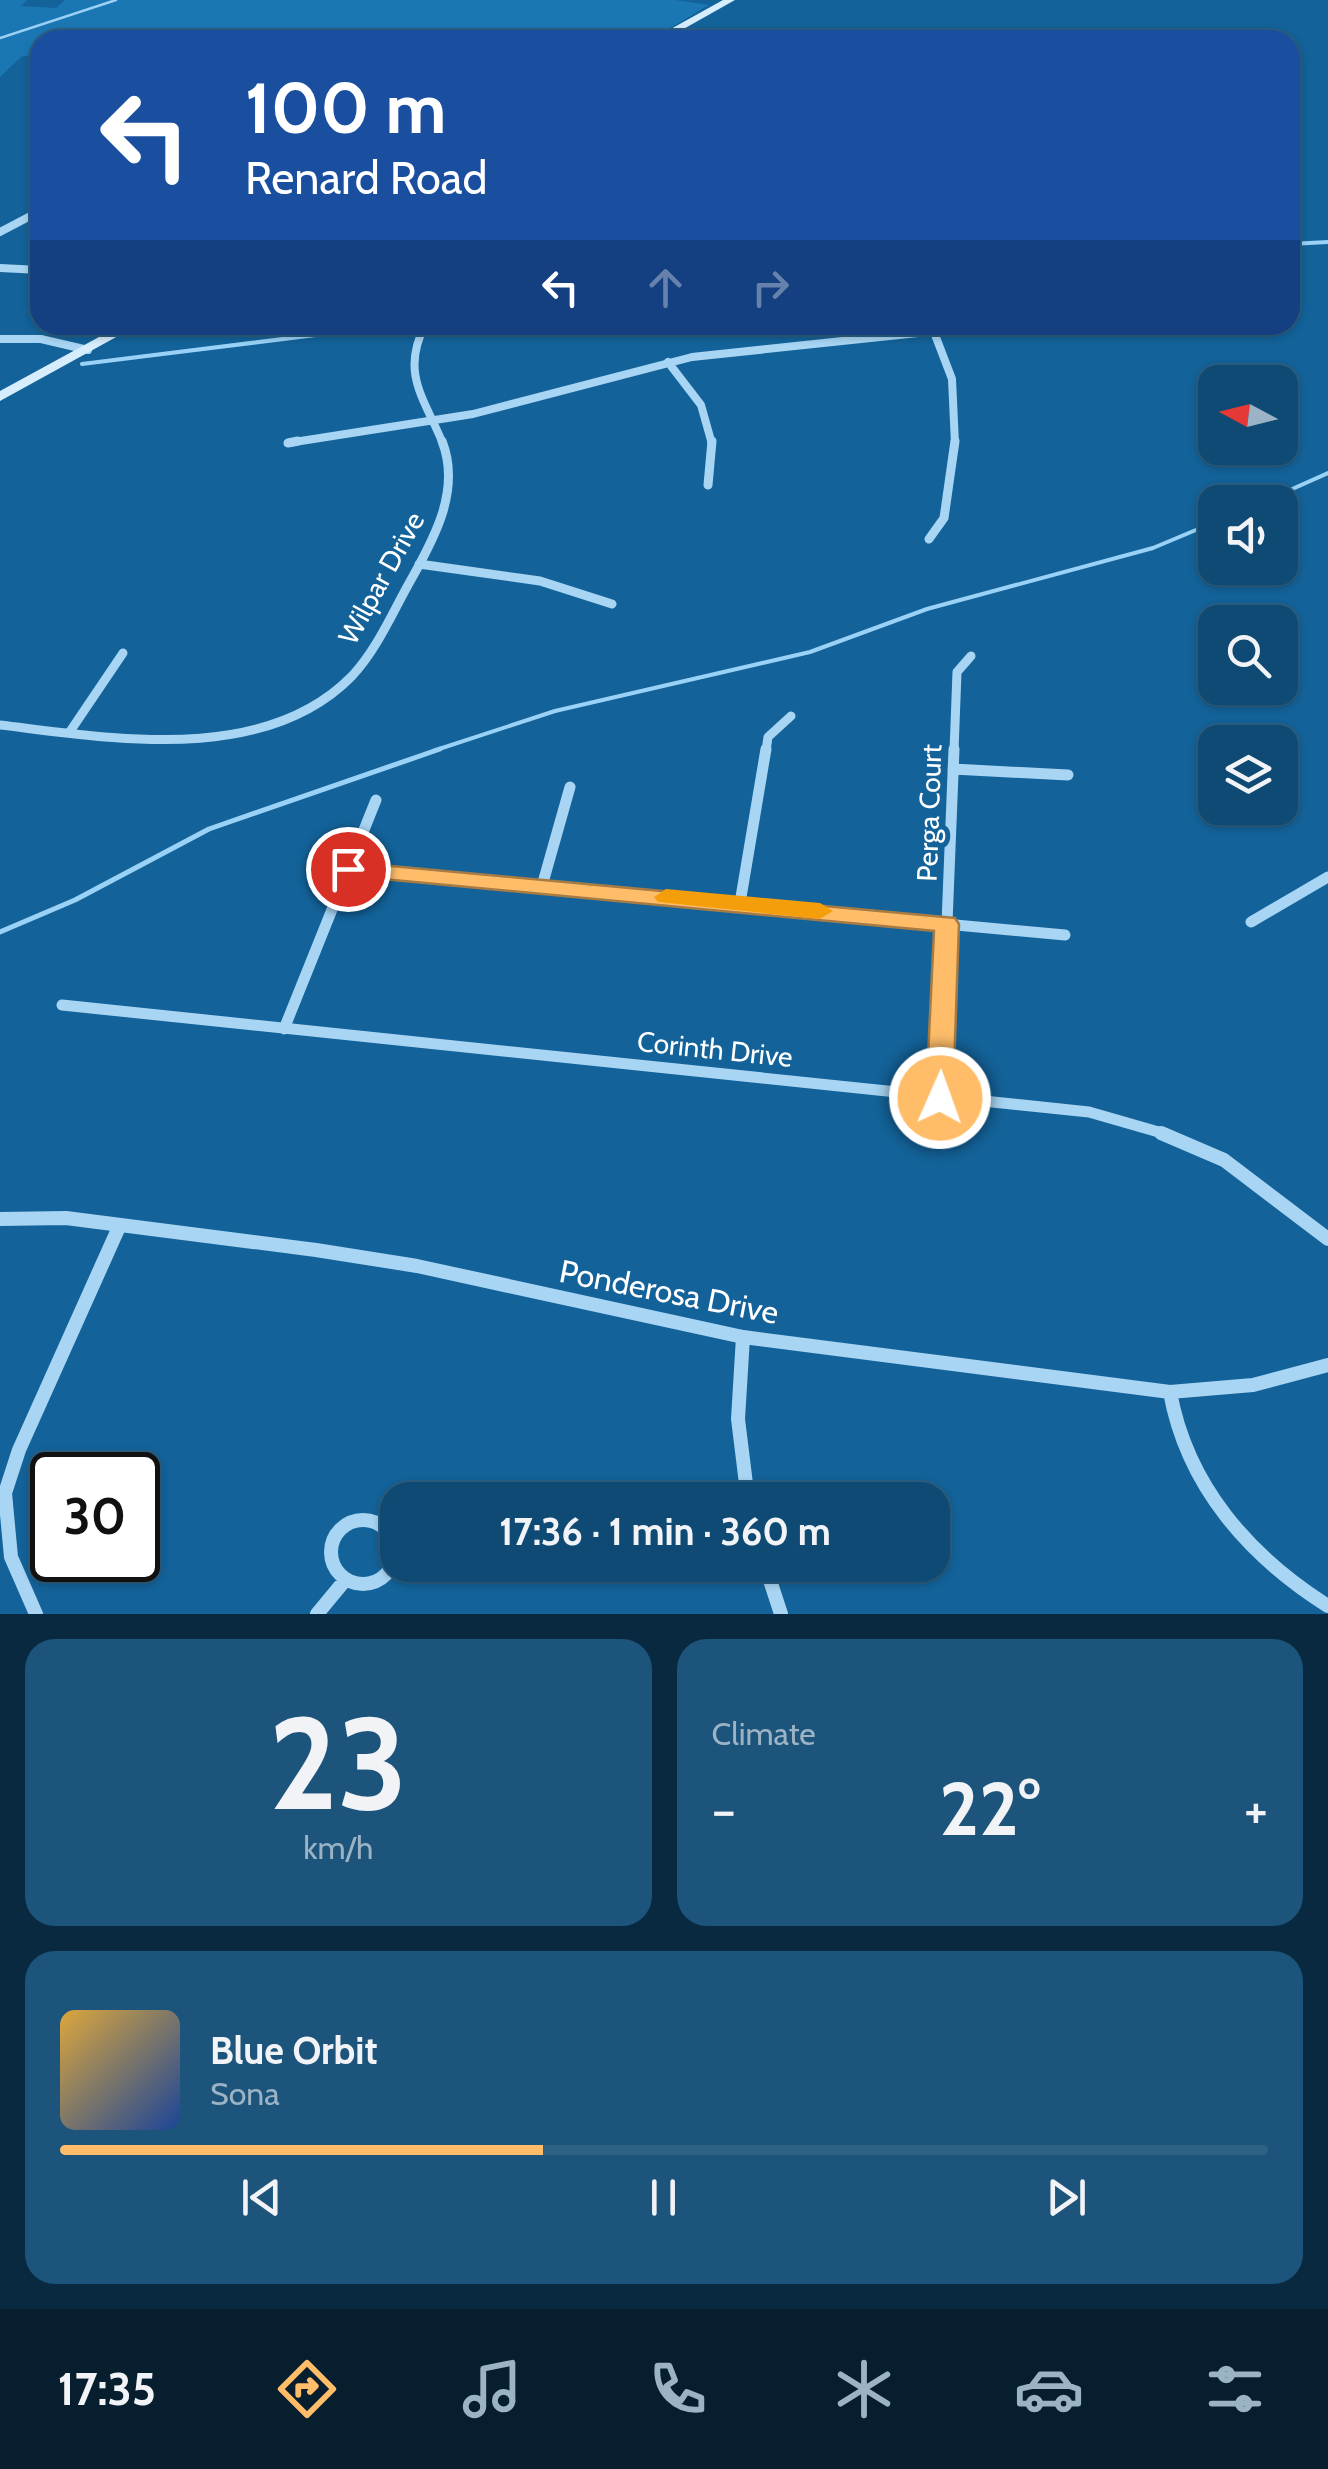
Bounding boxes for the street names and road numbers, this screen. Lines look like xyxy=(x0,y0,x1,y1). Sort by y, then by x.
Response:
street label: Wilpar Drive xyxy=(331,506,431,650)
street label: Perga Court xyxy=(910,744,948,882)
street label: Corinth Drive xyxy=(636,1024,794,1074)
street label: Ponderosa Drive xyxy=(556,1251,782,1332)

